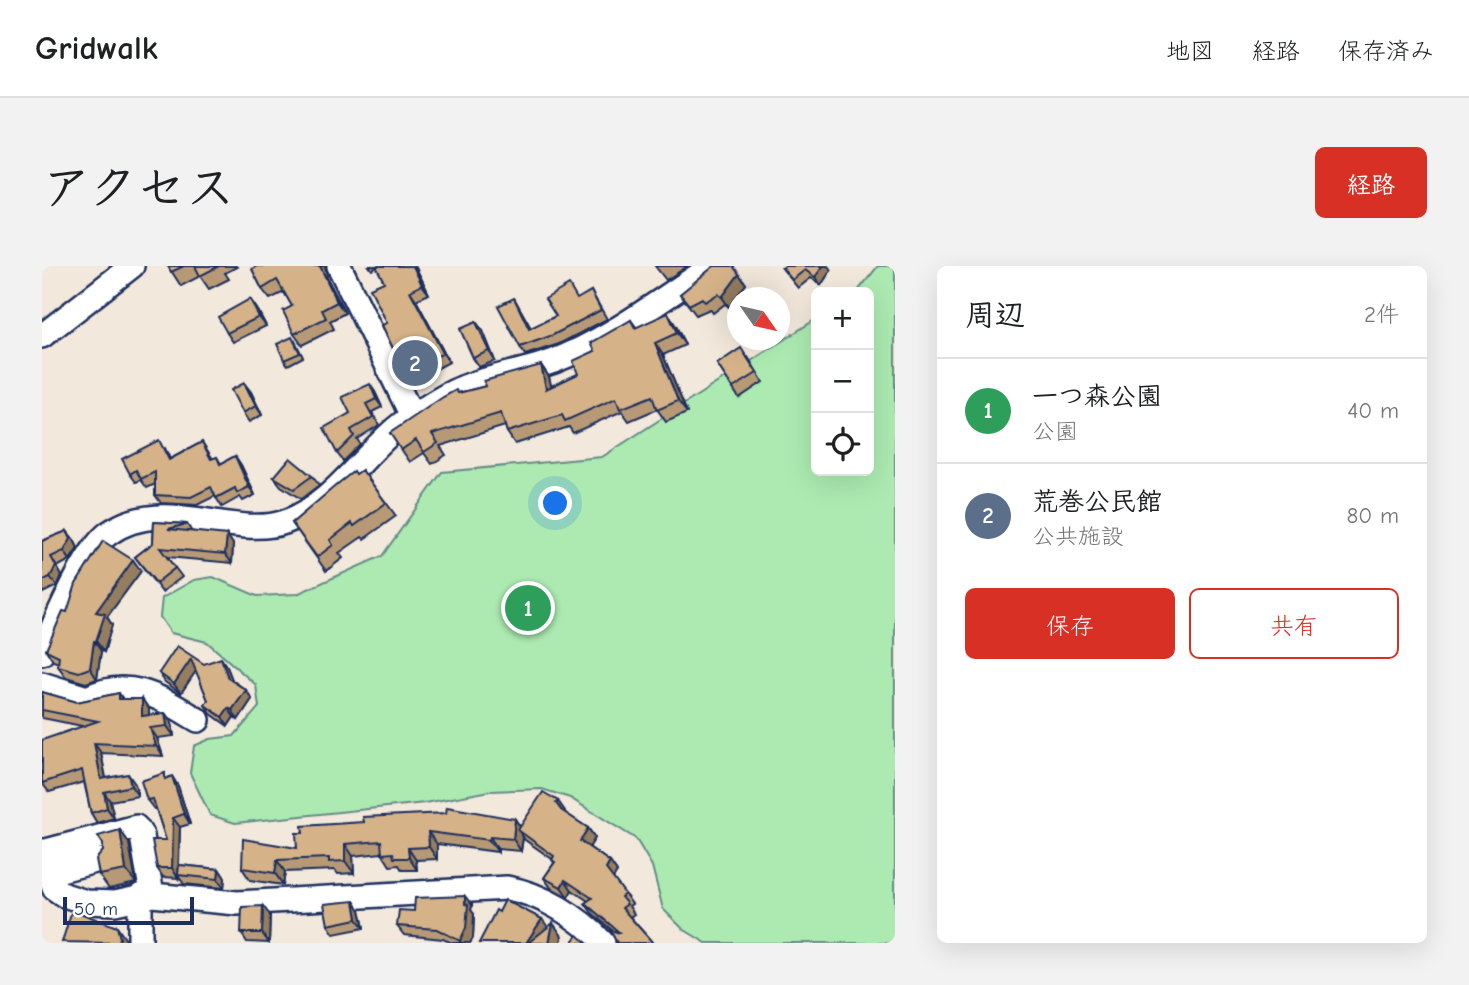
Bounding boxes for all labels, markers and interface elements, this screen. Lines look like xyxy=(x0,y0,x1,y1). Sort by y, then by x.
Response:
text: Gridwalk xyxy=(35,29,158,67)
text: 地図 xyxy=(1166,37,1214,65)
text: 経路 xyxy=(1252,37,1300,65)
text: 保存済み xyxy=(1338,37,1434,65)
button: 経路 xyxy=(1315,147,1427,218)
text: アクセス xyxy=(42,160,235,216)
north arrow xyxy=(727,287,790,350)
map controls xyxy=(811,287,874,476)
button: + xyxy=(811,287,874,350)
text: 周辺 xyxy=(965,298,1025,333)
text: 2件 xyxy=(1364,301,1399,328)
pin: 2 xyxy=(392,337,438,389)
button: − xyxy=(811,350,874,413)
text: 一つ森公園 xyxy=(1032,382,1162,412)
text: 1 xyxy=(983,397,993,424)
text: 40 m xyxy=(1347,397,1399,424)
button: locate xyxy=(811,413,874,476)
text: 公園 xyxy=(1032,418,1078,445)
your location xyxy=(538,486,572,520)
text: 荒巻公民館 xyxy=(1032,487,1162,517)
text: 2 xyxy=(982,502,994,529)
text: 80 m xyxy=(1346,502,1399,529)
text: 公共施設 xyxy=(1032,523,1124,550)
pin: 1 xyxy=(505,582,551,634)
button: 保存 xyxy=(965,588,1175,659)
button: 共有 xyxy=(1189,588,1399,659)
scale bar xyxy=(63,894,194,926)
text: 50 m xyxy=(74,898,118,920)

